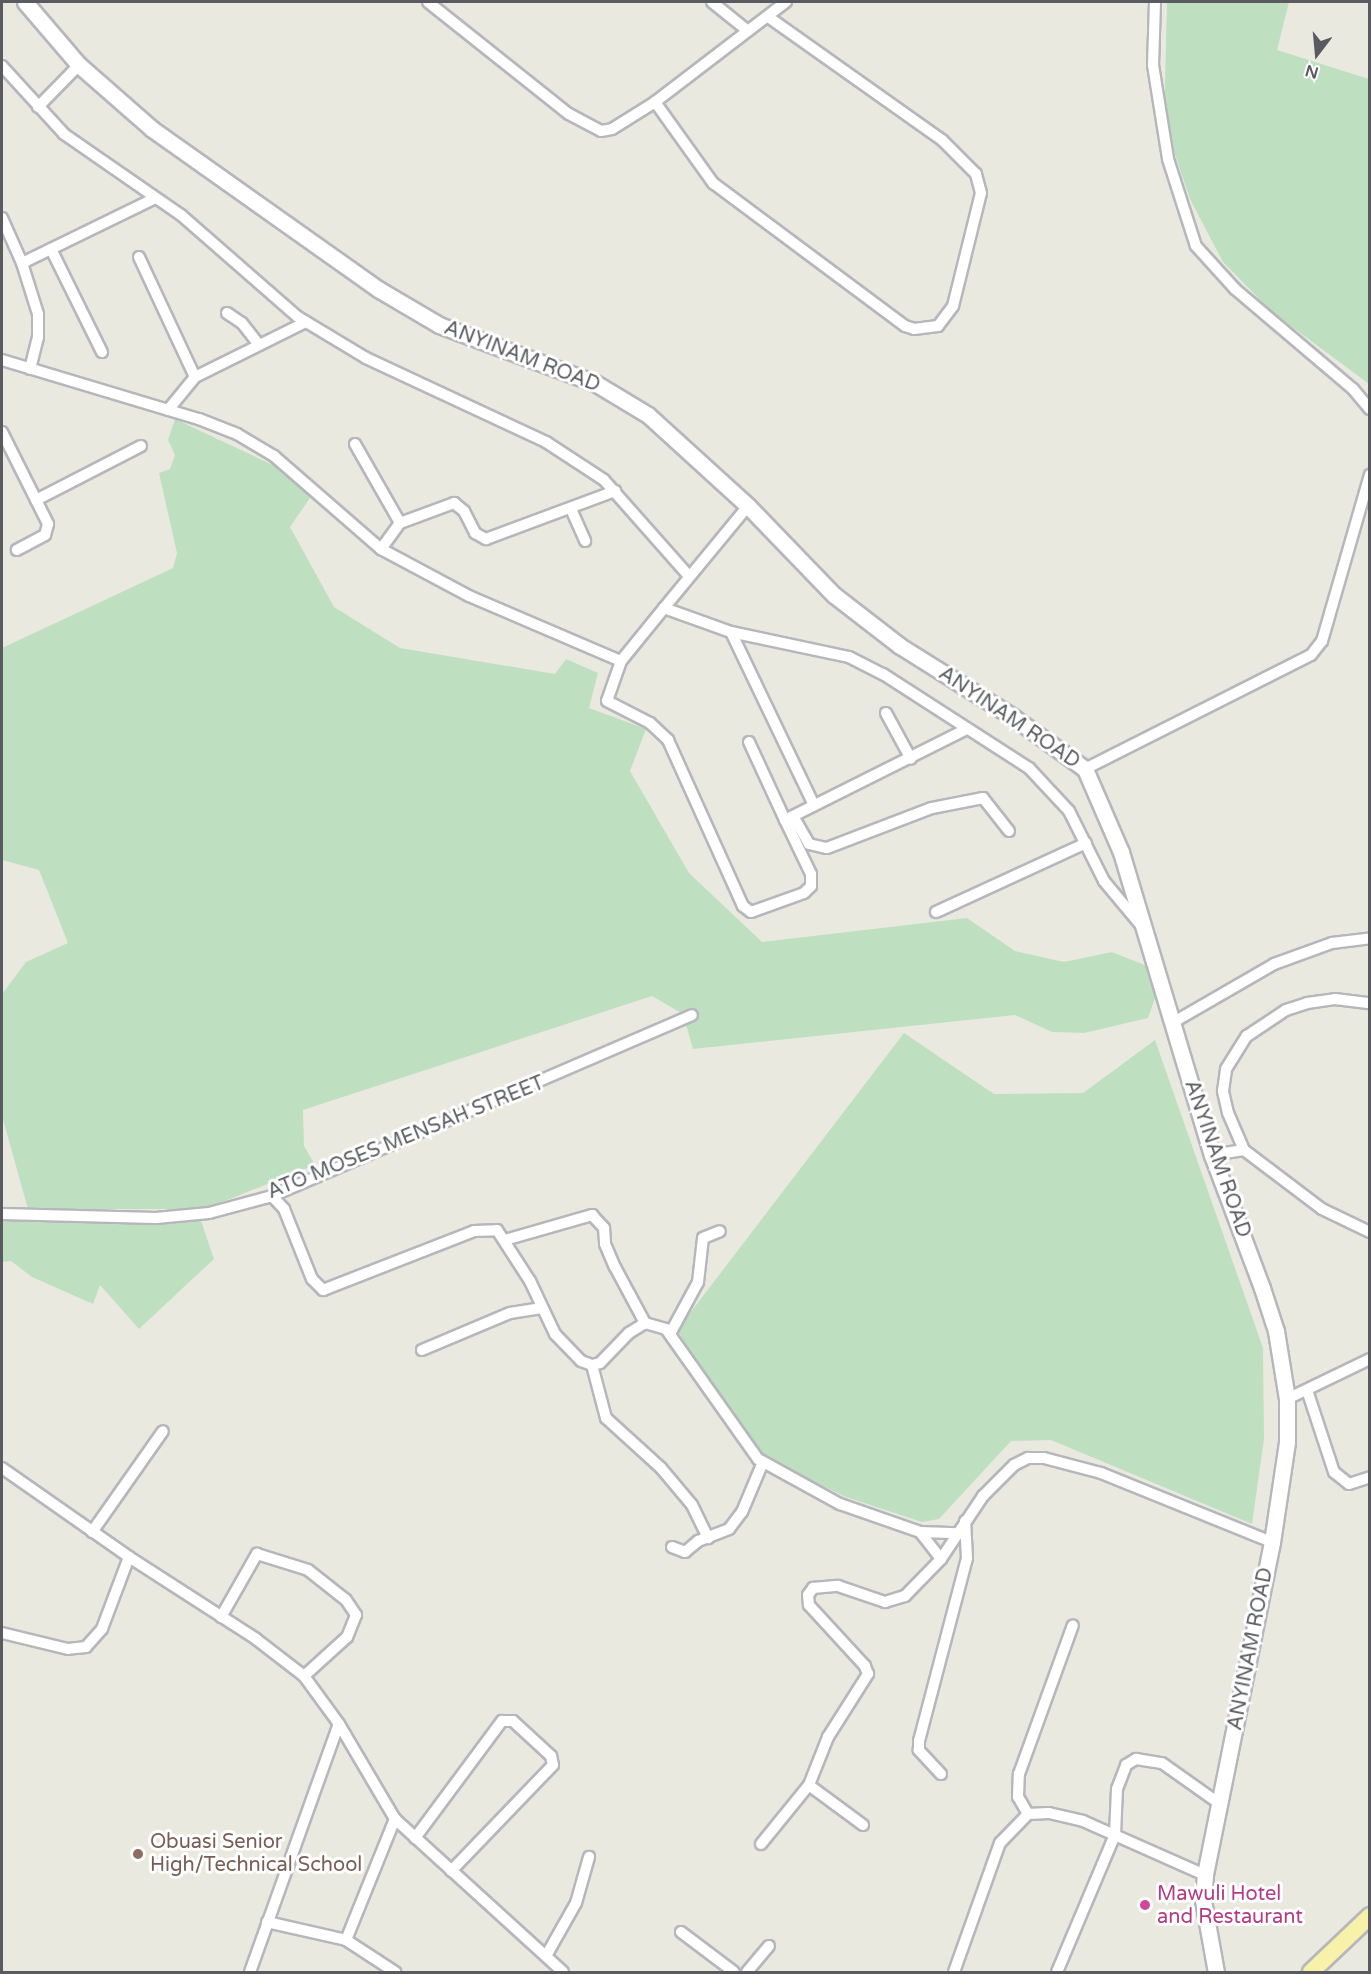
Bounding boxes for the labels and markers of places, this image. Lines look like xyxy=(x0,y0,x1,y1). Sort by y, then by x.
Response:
place label: Obuasi Senior High/Technical School xyxy=(150,1830,362,1877)
marker: Obuasi Senior High/Technical School xyxy=(131,1847,145,1861)
place label: Mawuli Hotel and Restaurant xyxy=(1157,1882,1303,1929)
marker: Mawuli Hotel and Restaurant xyxy=(1138,1898,1152,1912)

